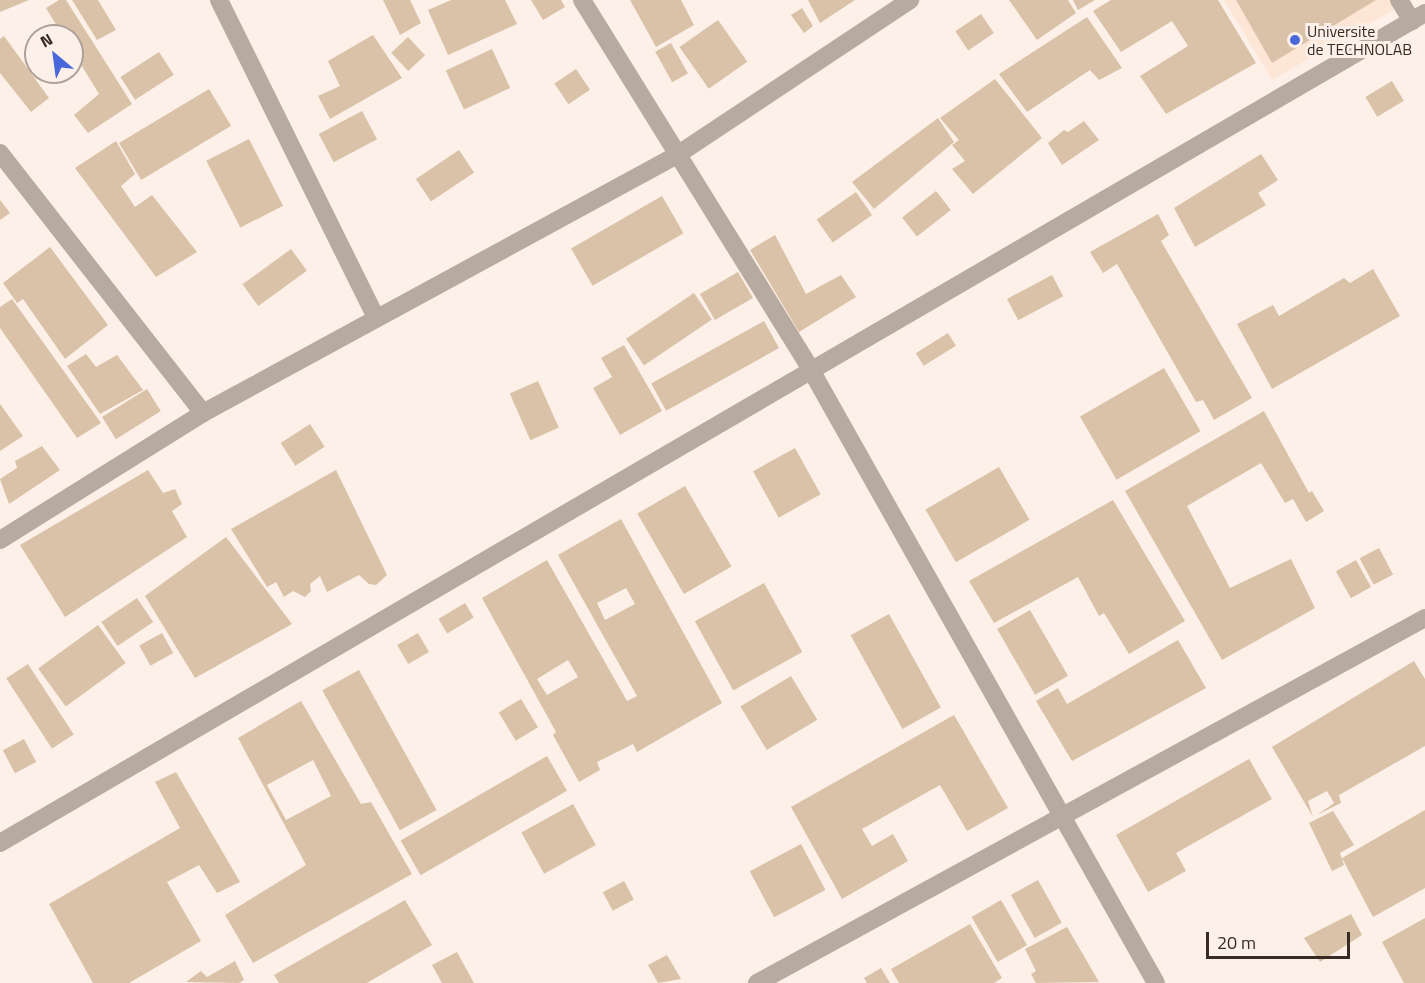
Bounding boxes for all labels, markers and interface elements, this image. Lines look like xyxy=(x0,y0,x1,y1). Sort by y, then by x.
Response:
place label: Universite de TECHNOLAB xyxy=(1307,21,1412,59)
north arrow xyxy=(24,24,84,84)
text: N xyxy=(36,27,57,53)
marker: Universite de TECHNOLAB xyxy=(1288,33,1302,47)
scale bar xyxy=(1209,920,1353,958)
text: 20 m xyxy=(1217,929,1256,956)

